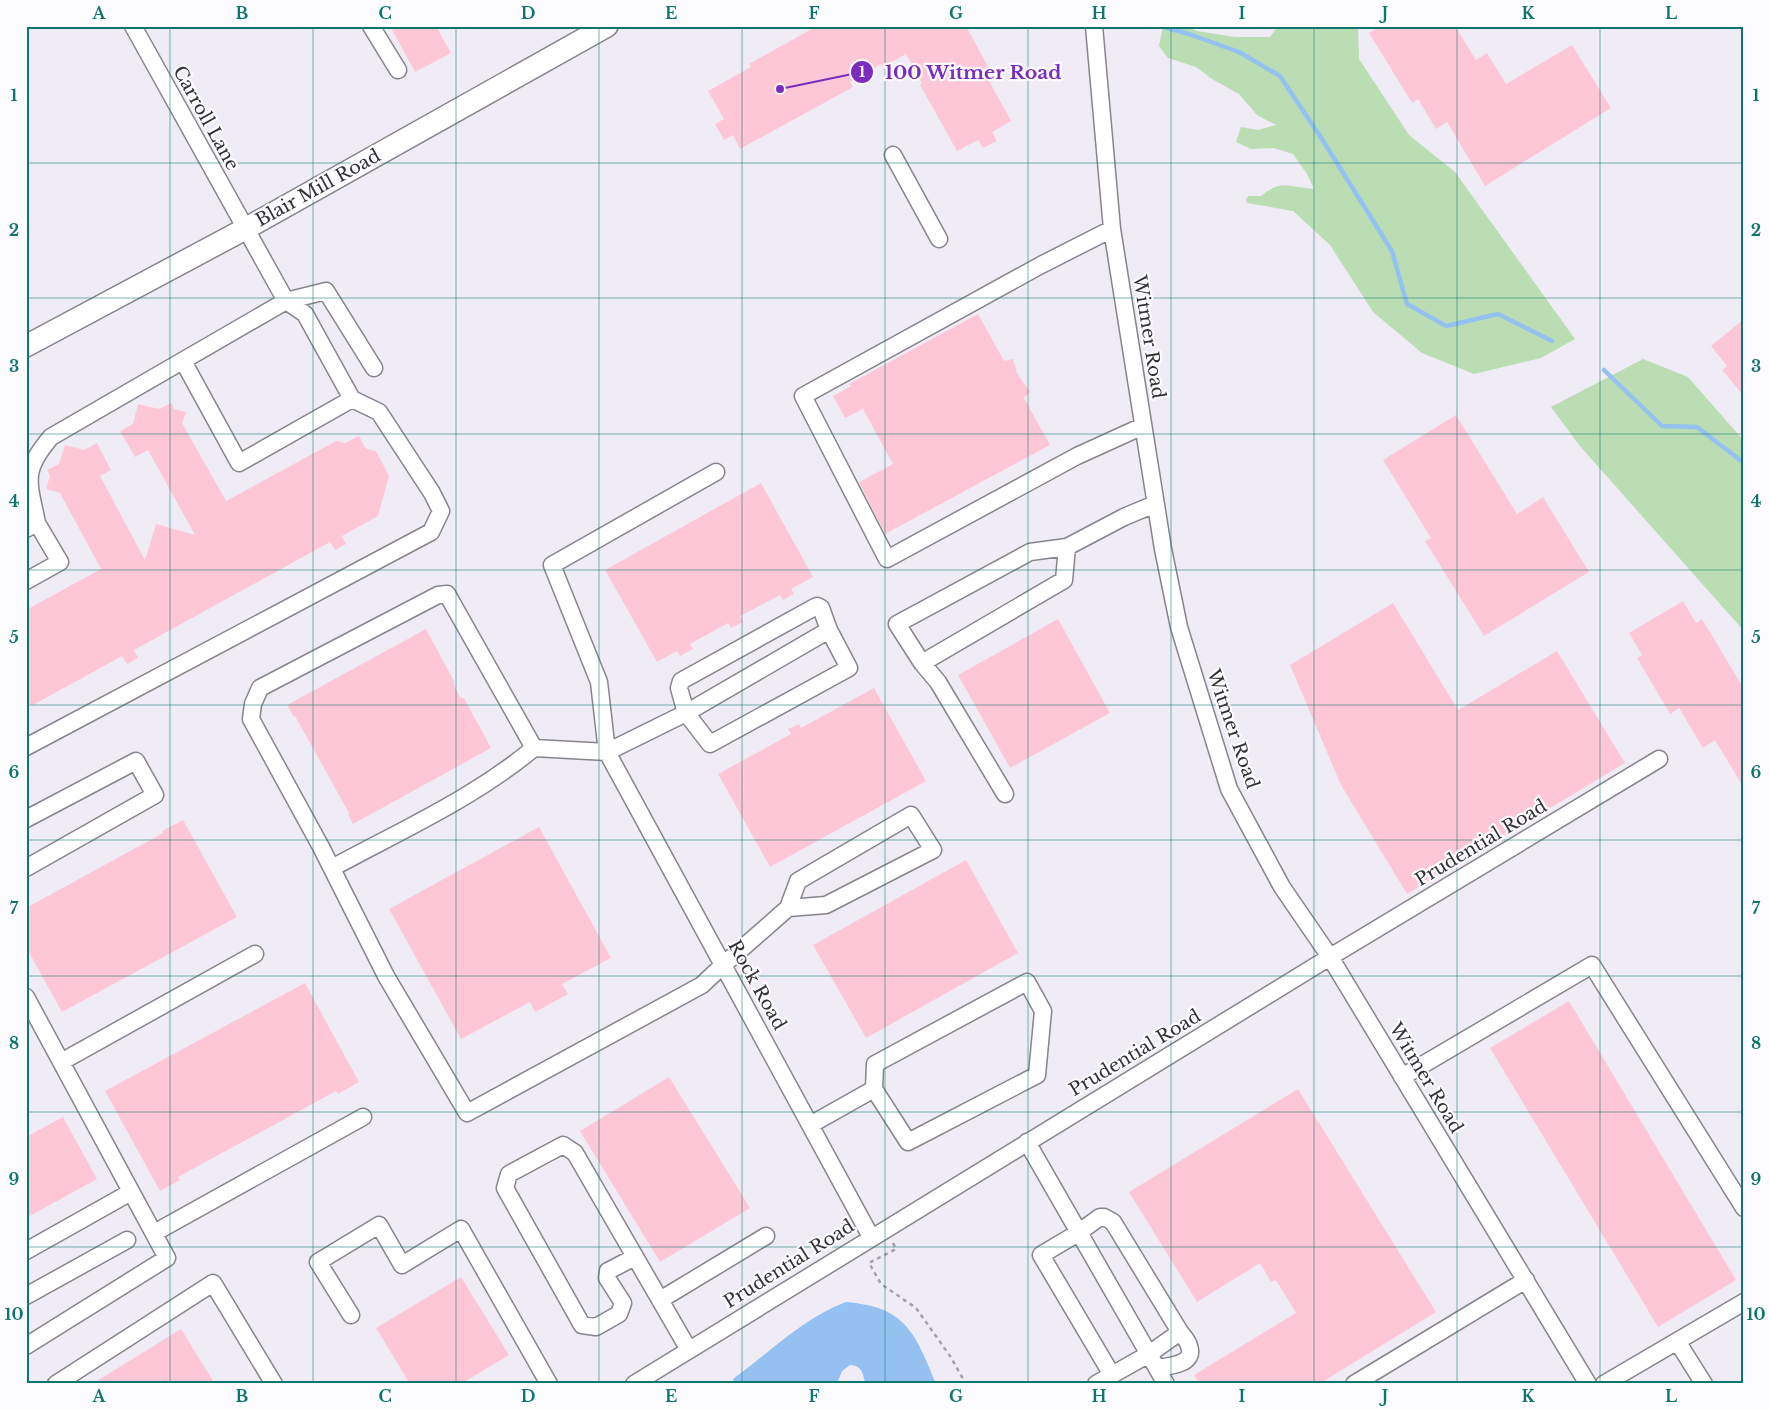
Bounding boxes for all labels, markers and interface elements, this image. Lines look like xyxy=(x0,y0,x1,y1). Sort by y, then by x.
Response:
text: A xyxy=(92,3,107,23)
text: B xyxy=(236,3,249,23)
text: C xyxy=(378,3,392,23)
text: D xyxy=(521,3,535,23)
text: E xyxy=(665,3,677,23)
text: F xyxy=(808,3,820,23)
text: G xyxy=(949,3,963,23)
text: H xyxy=(1091,3,1107,23)
text: I xyxy=(1239,3,1246,23)
text: J xyxy=(1379,3,1388,23)
text: K xyxy=(1521,3,1535,23)
text: L xyxy=(1665,3,1677,23)
callout: 100 Witmer Road xyxy=(849,55,1072,89)
text: 100 Witmer Road xyxy=(885,61,1061,84)
street label: Carroll Lane xyxy=(168,62,244,174)
text: 1 xyxy=(859,62,866,81)
text: 1 xyxy=(11,85,18,105)
text: 1 xyxy=(1753,85,1760,105)
street label: Blair Mill Road xyxy=(252,145,384,231)
text: 2 xyxy=(9,220,19,240)
text: 2 xyxy=(1751,220,1761,240)
street label: Witmer Road xyxy=(1128,273,1170,400)
text: 3 xyxy=(9,356,19,376)
text: 3 xyxy=(1751,356,1761,376)
text: 4 xyxy=(9,491,19,511)
text: 4 xyxy=(1751,491,1761,511)
text: 5 xyxy=(9,627,19,647)
text: 5 xyxy=(1751,627,1761,647)
street label: Witmer Road xyxy=(1202,665,1264,792)
text: 6 xyxy=(9,762,20,782)
text: 6 xyxy=(1751,762,1762,782)
street label: Prudential Road xyxy=(1411,795,1551,891)
text: 7 xyxy=(10,898,19,918)
text: 7 xyxy=(1752,898,1761,918)
street label: Rock Road xyxy=(723,936,791,1034)
street label: Prudential Road xyxy=(1065,1005,1205,1101)
street label: Witmer Road xyxy=(1384,1018,1468,1137)
text: 8 xyxy=(9,1033,19,1053)
text: 8 xyxy=(1751,1033,1761,1053)
text: 9 xyxy=(9,1169,20,1189)
text: 9 xyxy=(1751,1169,1762,1189)
street label: Prudential Road xyxy=(720,1215,858,1313)
text: 10 xyxy=(4,1304,24,1324)
text: 10 xyxy=(1746,1304,1766,1324)
text: A xyxy=(92,1386,107,1406)
text: B xyxy=(236,1386,249,1406)
text: C xyxy=(378,1386,392,1406)
text: D xyxy=(521,1386,535,1406)
text: E xyxy=(665,1386,677,1406)
text: F xyxy=(808,1386,820,1406)
text: G xyxy=(949,1386,963,1406)
text: H xyxy=(1091,1386,1107,1406)
text: I xyxy=(1239,1386,1246,1406)
text: J xyxy=(1379,1386,1388,1406)
text: K xyxy=(1521,1386,1535,1406)
text: L xyxy=(1665,1386,1677,1406)

